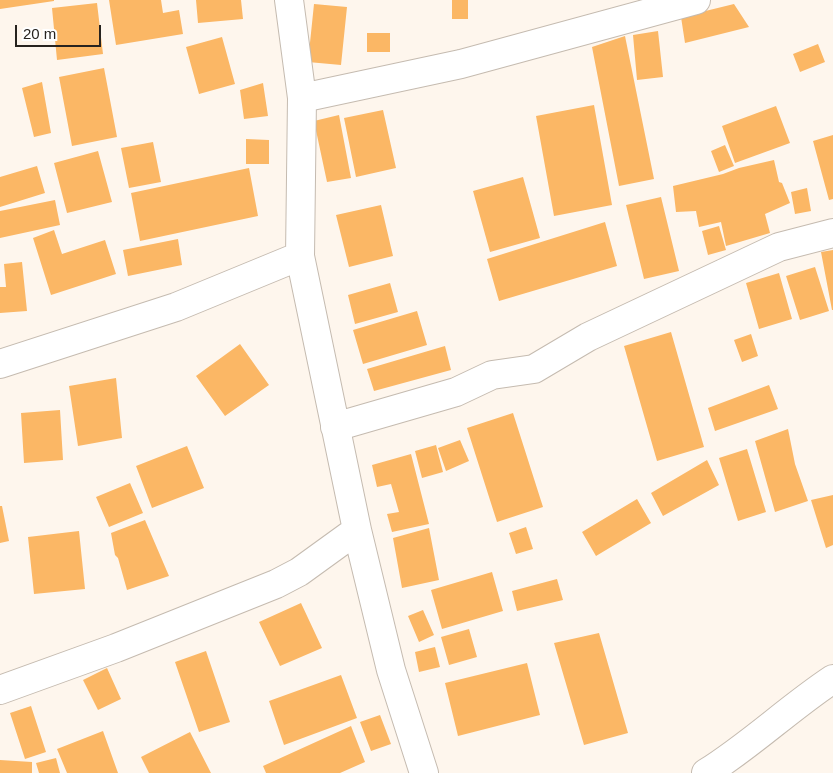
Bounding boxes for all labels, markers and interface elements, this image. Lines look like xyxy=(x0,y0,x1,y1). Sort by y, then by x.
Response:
scale bar xyxy=(18,15,104,47)
text: 20 m xyxy=(23,25,56,42)

